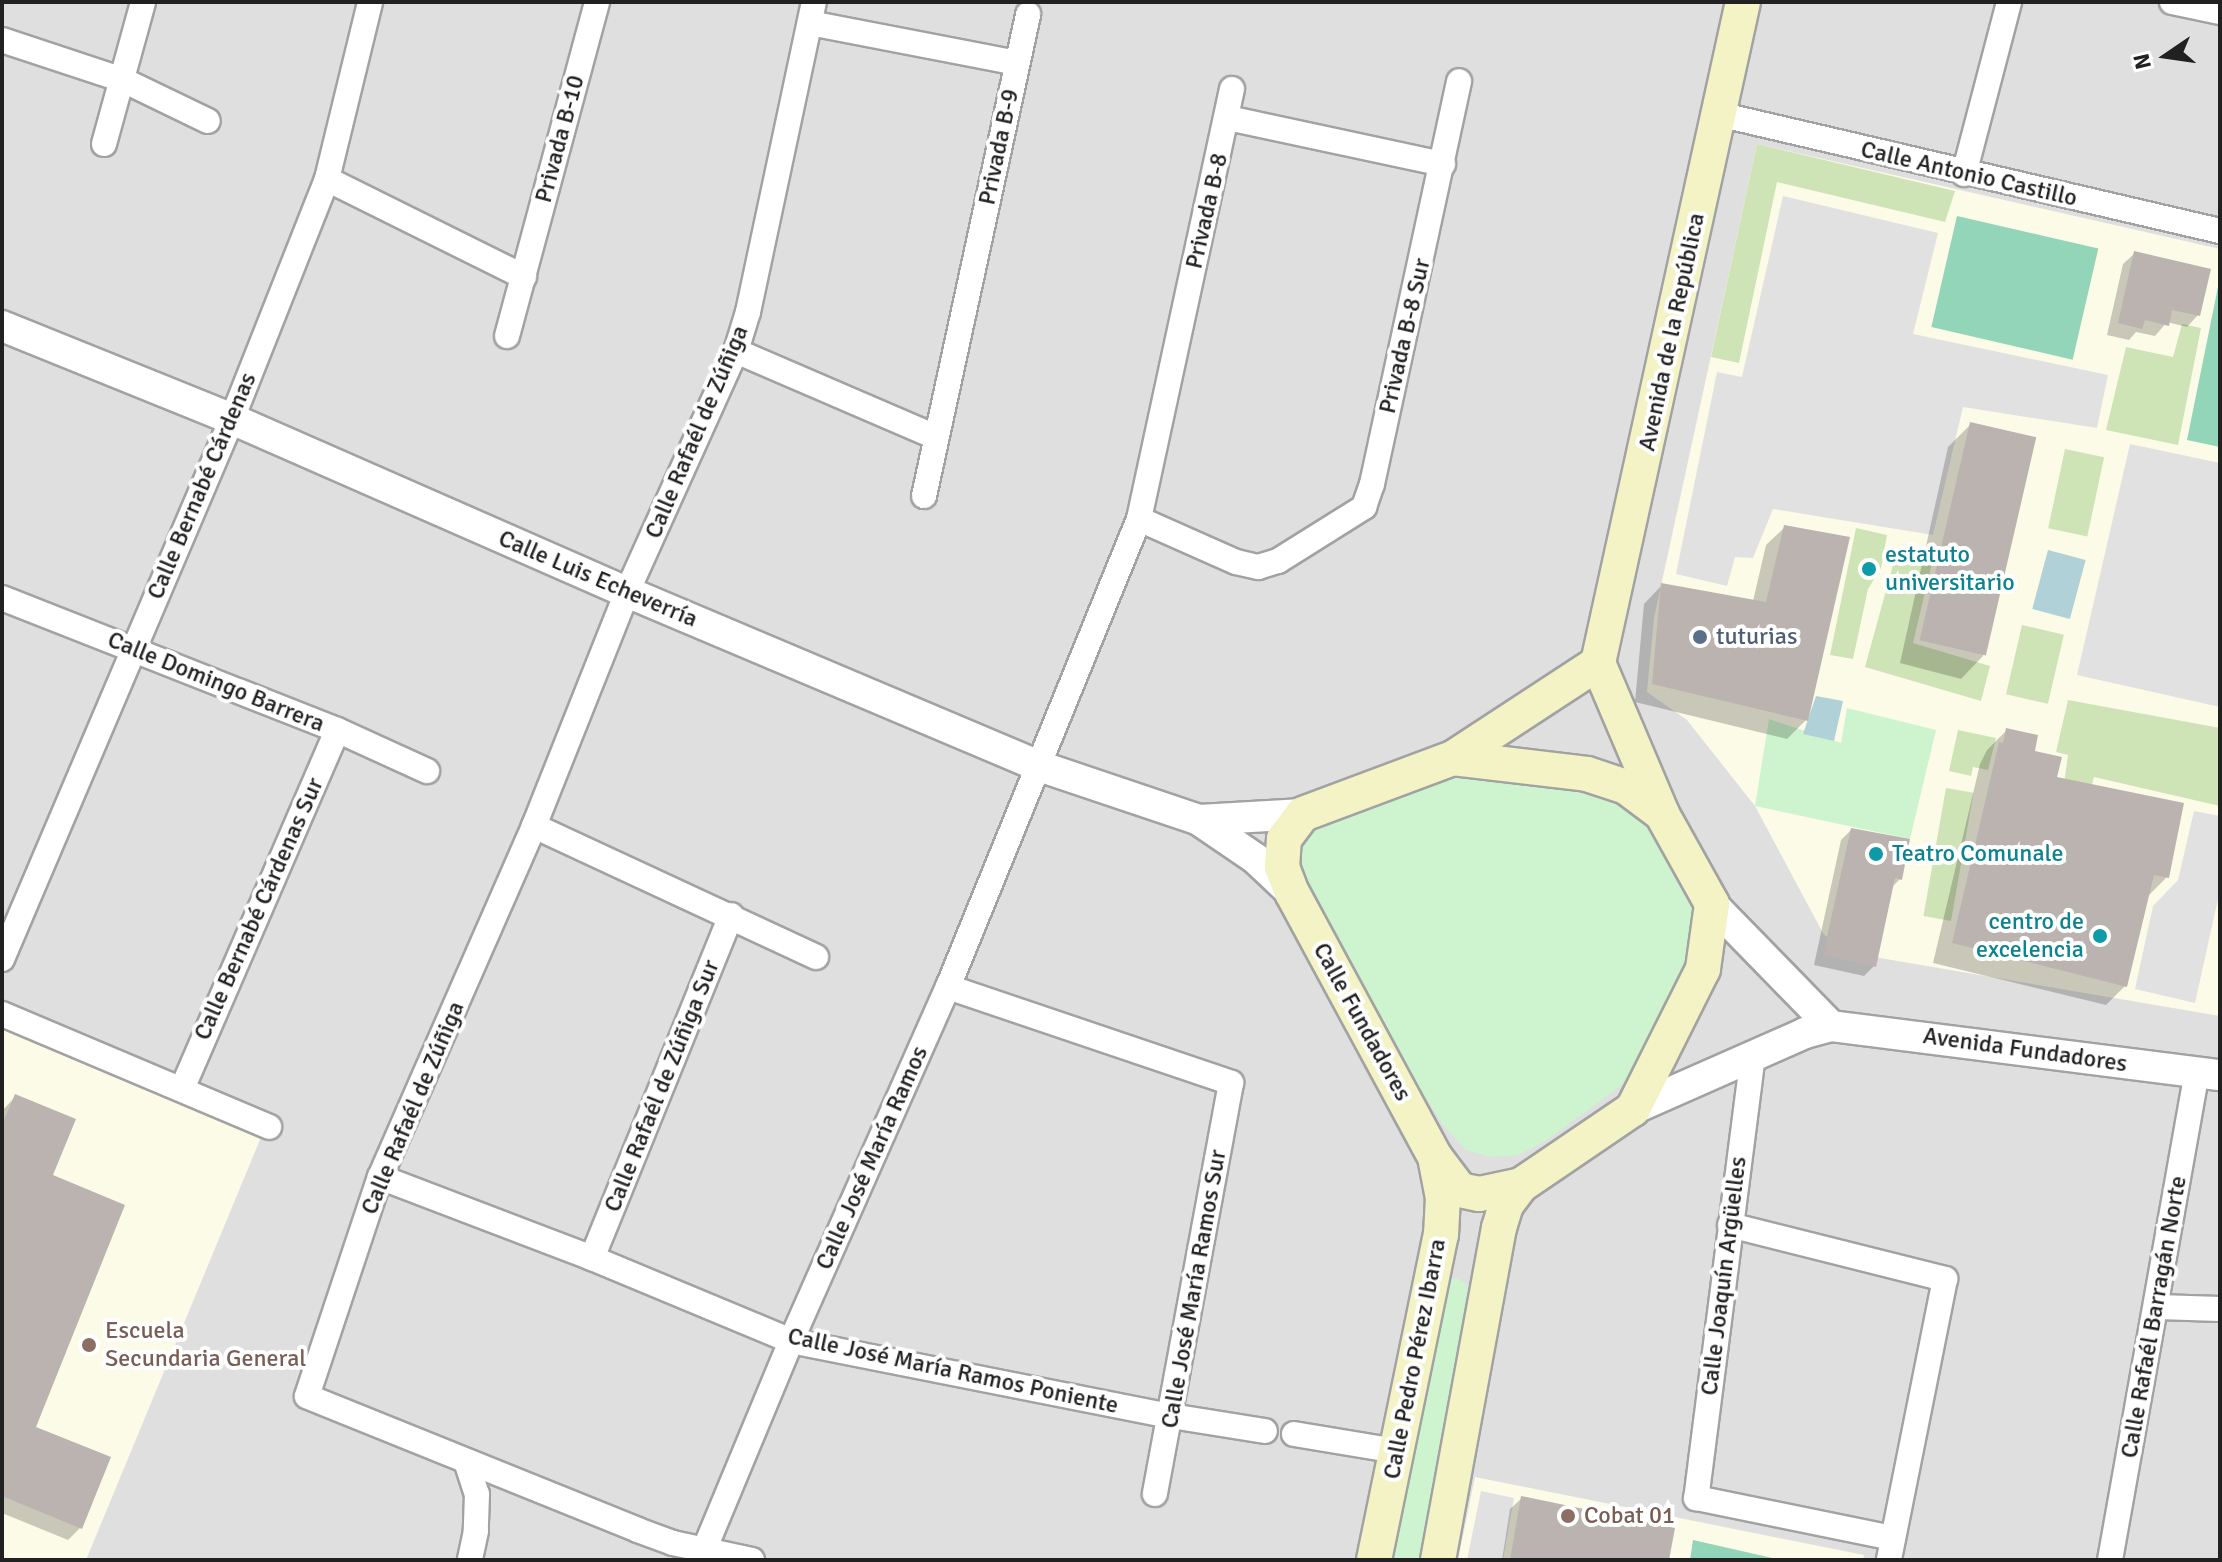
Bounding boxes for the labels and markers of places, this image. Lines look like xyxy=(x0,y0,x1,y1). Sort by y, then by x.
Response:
place label: estatuto universitario xyxy=(1885,541,2015,597)
marker: estatuto universitario xyxy=(1860,560,1878,578)
place label: tuturias xyxy=(1716,623,1797,651)
marker: tuturias xyxy=(1691,628,1709,646)
place label: Teatro Comunale xyxy=(1892,840,2063,868)
marker: Teatro Comunale xyxy=(1867,845,1885,863)
place label: centro de excelencia xyxy=(1976,908,2084,964)
marker: centro de excelencia xyxy=(2091,927,2109,945)
place label: Escuela Secundaria General xyxy=(105,1317,306,1373)
marker: Escuela Secundaria General xyxy=(80,1336,98,1354)
place label: Cobat 01 xyxy=(1584,1502,1675,1530)
marker: Cobat 01 xyxy=(1559,1507,1577,1525)

